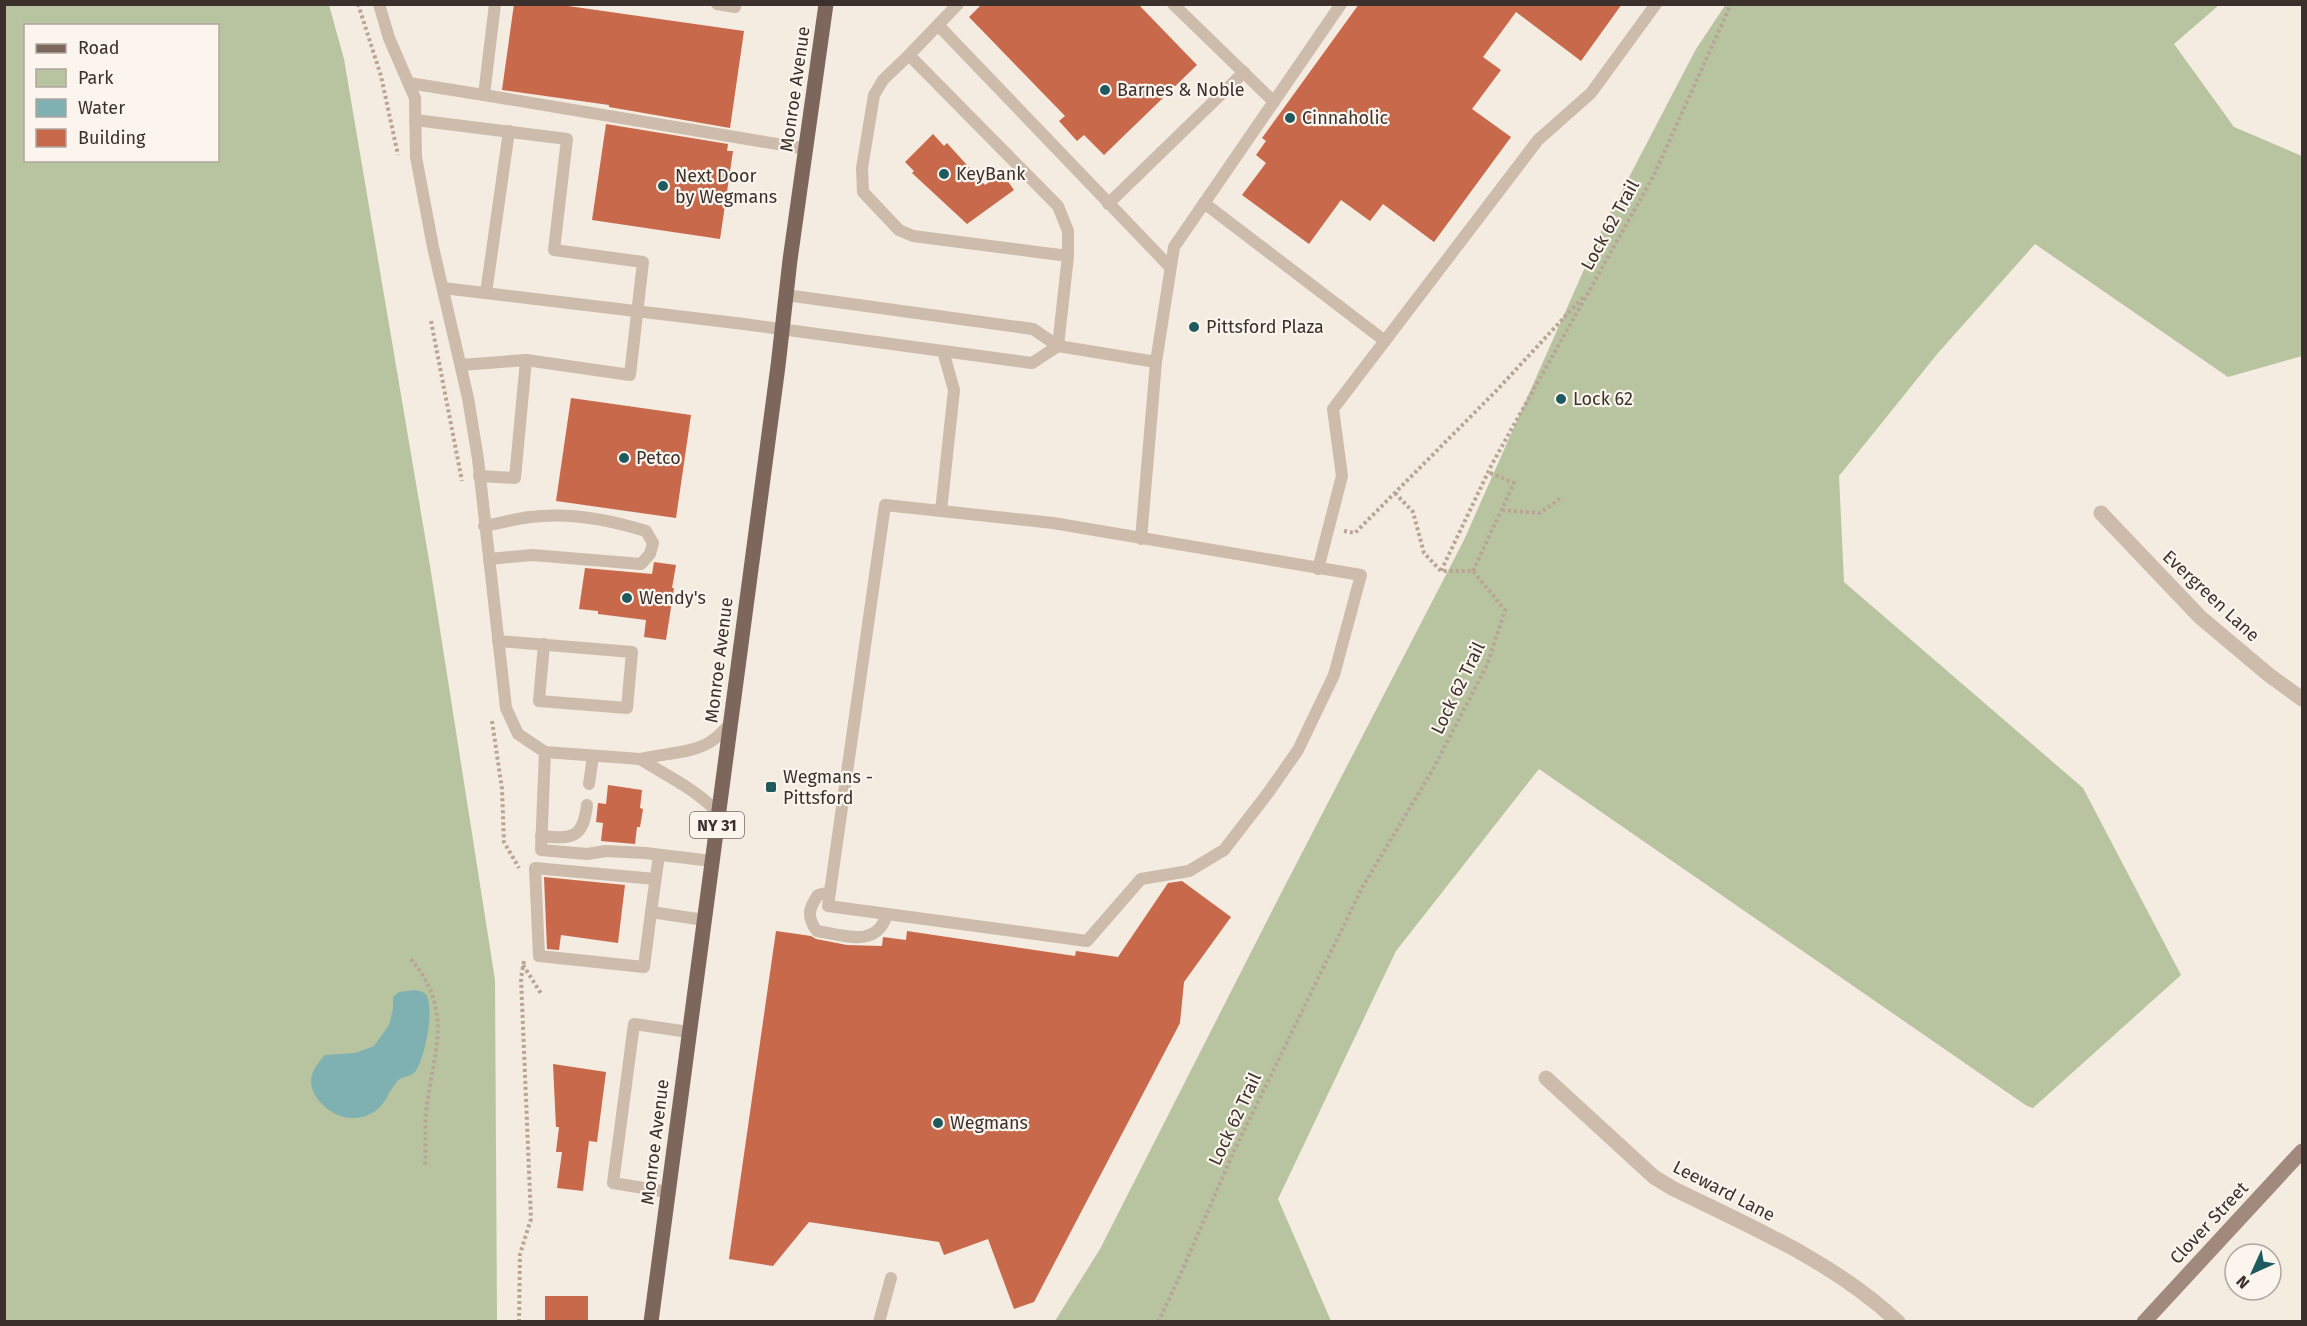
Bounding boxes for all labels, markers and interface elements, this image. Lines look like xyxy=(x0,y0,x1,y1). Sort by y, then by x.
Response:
legend xyxy=(24,24,219,162)
street label: Monroe Avenue xyxy=(775,25,815,153)
text: Road xyxy=(78,37,120,59)
text: Park xyxy=(78,67,114,89)
place label: Barnes & Noble xyxy=(1117,79,1245,101)
marker: Barnes & Noble xyxy=(1098,83,1112,97)
text: Water xyxy=(78,97,125,119)
place label: Cinnaholic xyxy=(1302,107,1388,129)
marker: Cinnaholic xyxy=(1283,111,1297,125)
text: Building xyxy=(78,127,146,149)
place label: KeyBank xyxy=(956,163,1026,185)
place label: Next Door by Wegmans xyxy=(675,165,777,208)
marker: KeyBank xyxy=(937,167,951,181)
street label: Lock 62 Trail xyxy=(1576,176,1644,274)
marker: Next Door by Wegmans xyxy=(656,179,670,193)
place label: Pittsford Plaza xyxy=(1206,316,1324,338)
marker: Pittsford Plaza xyxy=(1187,320,1201,334)
place label: Lock 62 xyxy=(1573,388,1633,410)
marker: Lock 62 xyxy=(1554,392,1568,406)
place label: Petco xyxy=(636,447,681,469)
marker: Petco xyxy=(617,451,631,465)
street label: Evergreen Lane xyxy=(2158,546,2264,646)
place label: Wendy's xyxy=(639,587,706,609)
marker: Wendy's xyxy=(620,591,634,605)
street label: Monroe Avenue xyxy=(700,596,738,724)
street label: Lock 62 Trail xyxy=(1426,638,1490,738)
place label: Wegmans - Pittsford xyxy=(783,766,873,809)
marker: Wegmans - Pittsford xyxy=(764,780,778,794)
road number: NY 31 xyxy=(690,812,744,838)
street label: Lock 62 Trail xyxy=(1204,1069,1266,1169)
street label: Monroe Avenue xyxy=(636,1078,674,1206)
place label: Wegmans xyxy=(950,1112,1028,1134)
marker: Wegmans xyxy=(931,1116,945,1130)
street label: Leeward Lane xyxy=(1669,1156,1779,1226)
street label: Clover Street xyxy=(2165,1177,2253,1269)
north arrow xyxy=(2223,1242,2283,1302)
text: N xyxy=(2232,1272,2253,1293)

